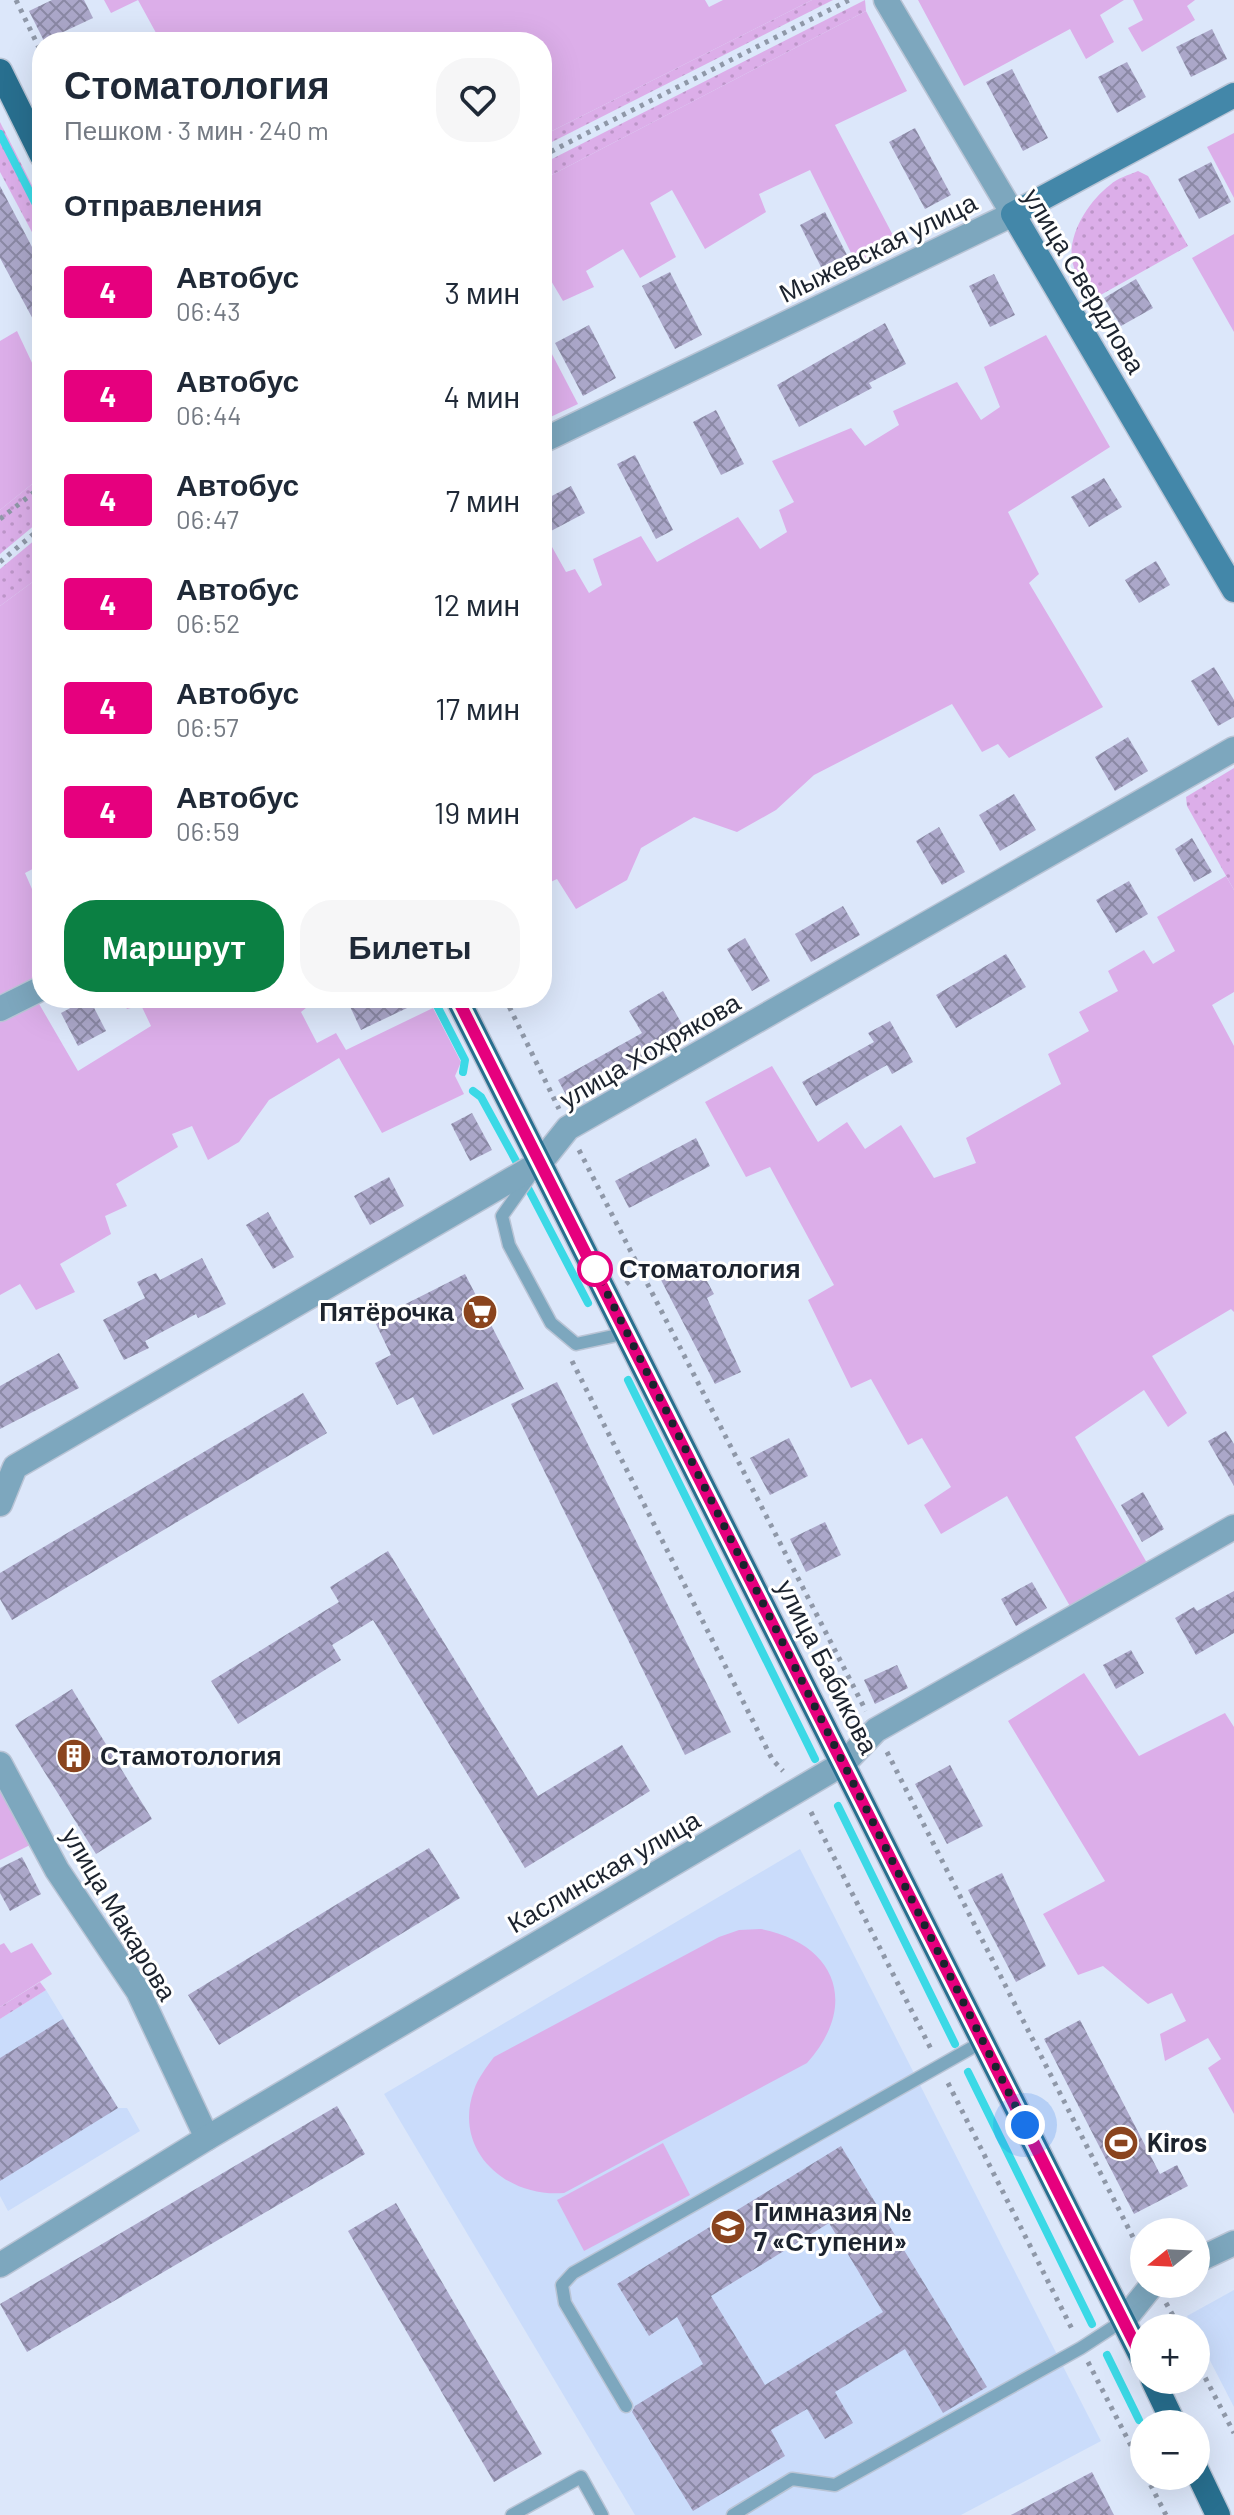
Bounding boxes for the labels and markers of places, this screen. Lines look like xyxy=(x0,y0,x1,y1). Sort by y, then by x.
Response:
marker: Стоматология xyxy=(578,1252,612,1286)
place label: Стоматология xyxy=(619,1252,801,1283)
supermarket icon: Пятёрочка xyxy=(461,1293,499,1331)
place label: Пятёрочка xyxy=(319,1295,455,1326)
building icon: Стамотология xyxy=(55,1737,93,1775)
place label: Стамотология xyxy=(100,1739,282,1770)
sports icon: Kiros xyxy=(1102,2124,1140,2162)
place label: Kiros xyxy=(1147,2126,1207,2157)
place label: Гимназия № 7 «Ступени» xyxy=(754,2195,912,2256)
school or university icon: Гимназия № 7 «Ступени» xyxy=(709,2208,747,2246)

